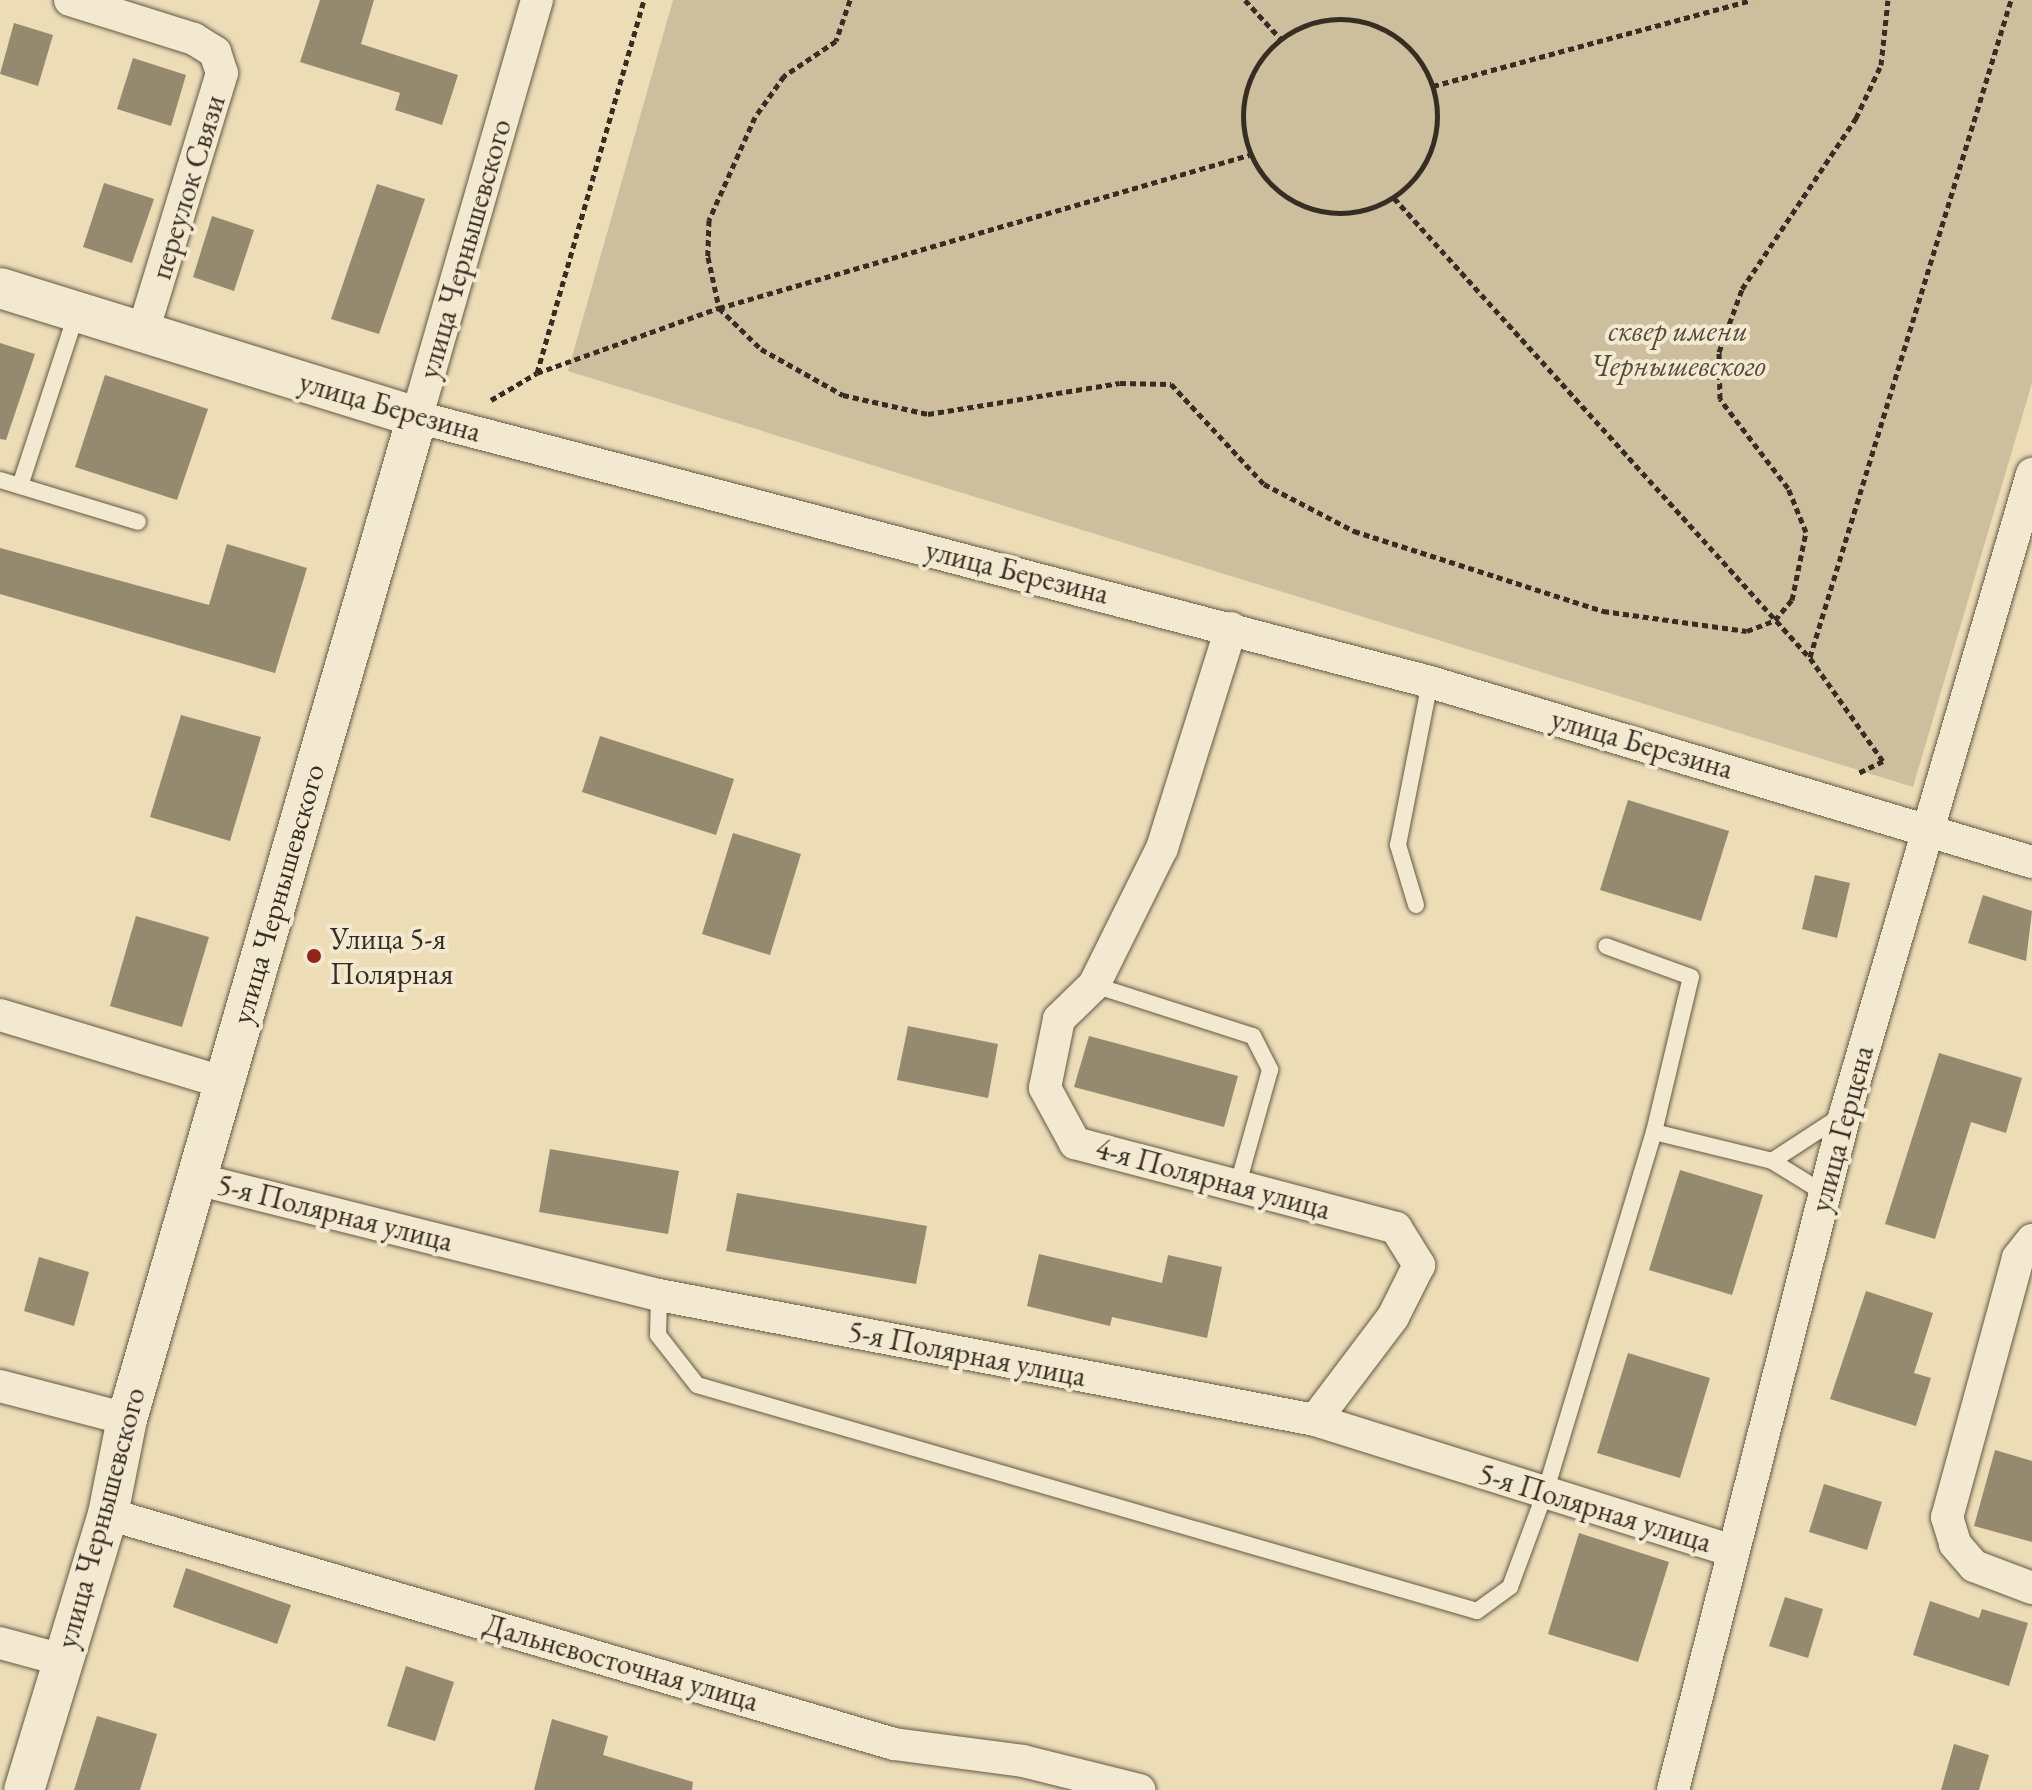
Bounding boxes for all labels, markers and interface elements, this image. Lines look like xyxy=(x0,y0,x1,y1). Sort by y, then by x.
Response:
street label: переулок Связи xyxy=(143,91,233,283)
street label: улица Чернышевского xyxy=(411,115,519,383)
park label: сквер имени Чернышевского xyxy=(1590,313,1766,384)
street label: улица Березина xyxy=(295,364,485,450)
street label: улица Березина xyxy=(922,532,1112,612)
street label: улица Березина xyxy=(1547,701,1737,787)
street label: улица Чернышевского xyxy=(224,760,332,1028)
place label: Улица 5-я Полярная xyxy=(330,921,453,992)
marker: Улица 5-я Полярная xyxy=(305,947,323,965)
street label: улица Герцена xyxy=(1803,1042,1881,1216)
street label: 4-я Полярная улица xyxy=(1092,1130,1334,1228)
street label: 5-я Полярная улица xyxy=(214,1166,456,1260)
street label: 5-я Полярная улица xyxy=(845,1313,1089,1395)
street label: улица Чернышевского xyxy=(49,1384,153,1652)
street label: 5-я Полярная улица xyxy=(1474,1455,1716,1561)
street label: Дальневосточная улица xyxy=(480,1607,762,1719)

